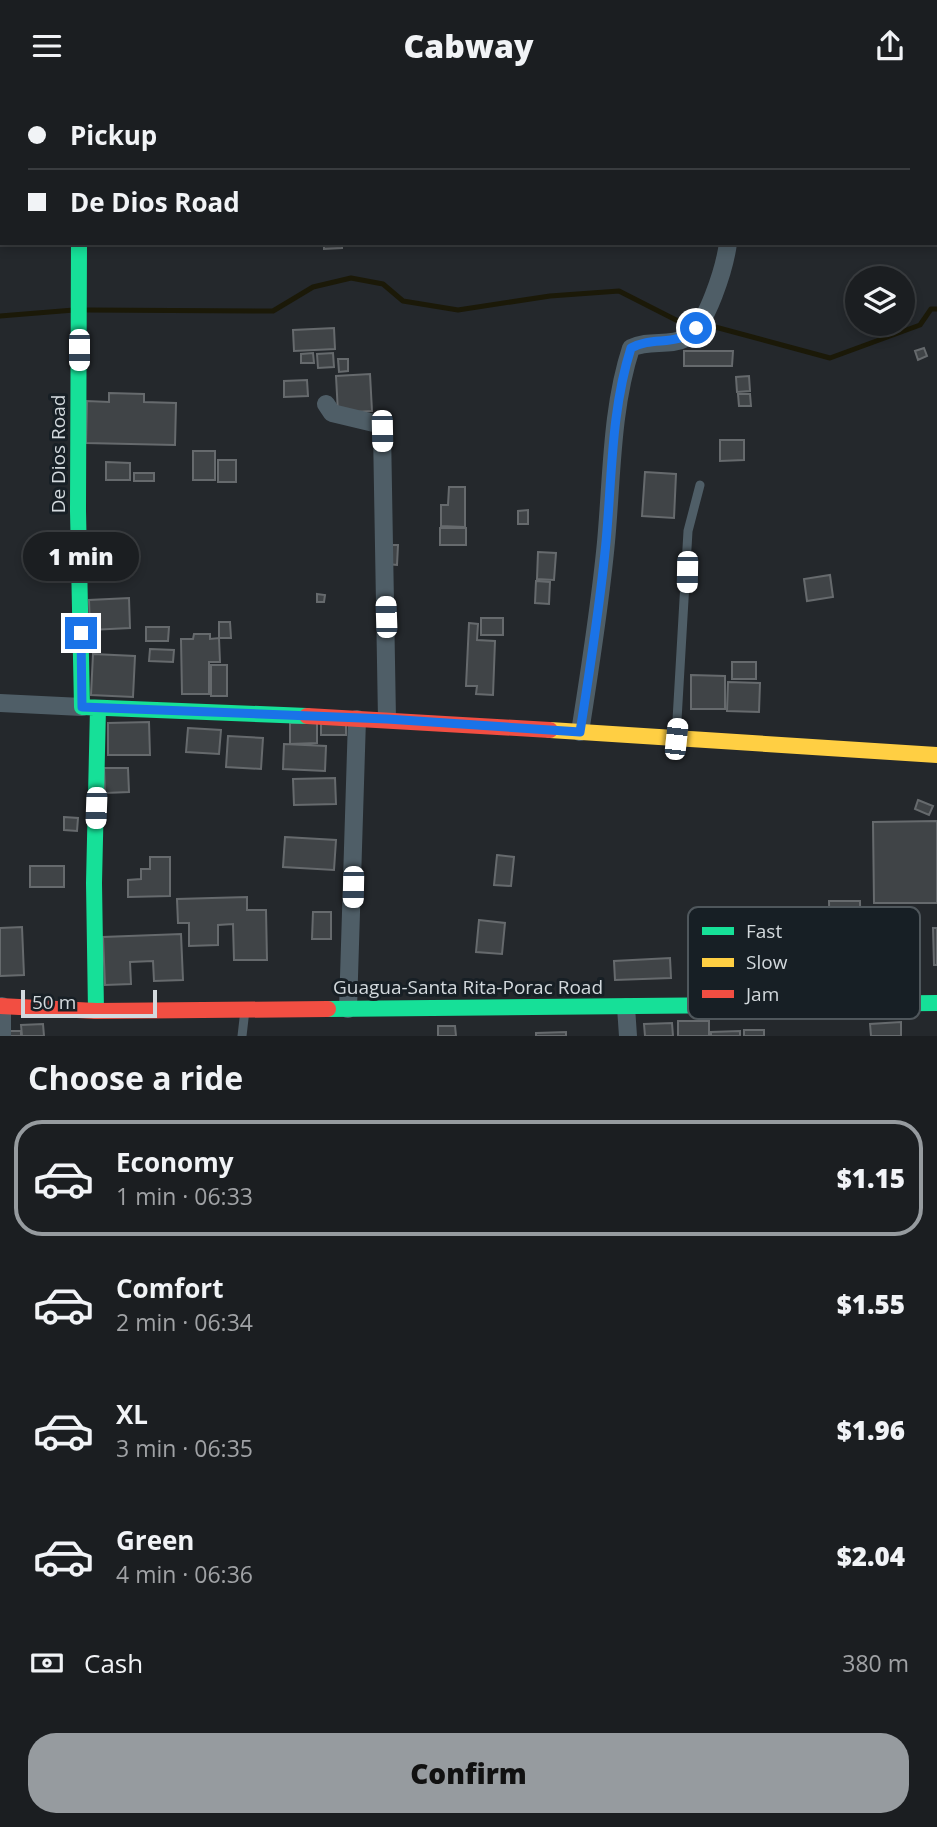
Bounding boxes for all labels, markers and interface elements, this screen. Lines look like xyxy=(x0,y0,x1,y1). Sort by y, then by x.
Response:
text: Cabway xyxy=(404,24,533,67)
icon: menu xyxy=(28,27,66,65)
icon: share xyxy=(871,27,909,65)
text: Pickup xyxy=(70,117,157,153)
text: De Dios Road xyxy=(70,184,240,220)
map controls xyxy=(845,266,915,336)
button: layers xyxy=(845,266,915,336)
route start xyxy=(680,312,712,344)
car xyxy=(69,329,90,371)
street label: De Dios Road xyxy=(45,395,71,513)
car xyxy=(372,410,393,452)
callout: 1 min xyxy=(23,531,139,581)
text: 1 min xyxy=(48,540,114,572)
car xyxy=(677,551,698,593)
car xyxy=(375,596,398,638)
route end xyxy=(65,617,97,649)
car xyxy=(664,717,689,761)
car xyxy=(85,787,108,829)
car xyxy=(343,866,364,908)
legend xyxy=(688,907,920,1019)
text: Fast xyxy=(746,918,782,944)
text: Slow xyxy=(746,949,788,975)
street label: Guagua-Santa Rita-Porac Road xyxy=(333,974,603,1000)
text: Jam xyxy=(744,981,779,1007)
scale bar xyxy=(21,987,158,1019)
text: 50 m xyxy=(32,989,76,1015)
text: Choose a ride xyxy=(28,1056,243,1099)
text: Economy xyxy=(116,1144,234,1180)
icon: car xyxy=(32,1147,95,1210)
text: $1.15 xyxy=(837,1160,905,1196)
text: 1 min · 06:33 xyxy=(116,1180,253,1212)
text: Comfort xyxy=(116,1270,223,1306)
icon: car xyxy=(32,1273,95,1336)
text: $1.55 xyxy=(837,1286,905,1322)
text: 2 min · 06:34 xyxy=(116,1306,253,1338)
text: XL xyxy=(116,1396,148,1432)
icon: car xyxy=(32,1399,95,1462)
text: $1.96 xyxy=(837,1412,905,1448)
text: 3 min · 06:35 xyxy=(116,1432,253,1464)
text: Green xyxy=(116,1522,194,1558)
icon: car xyxy=(32,1525,95,1588)
text: $2.04 xyxy=(837,1538,905,1574)
text: 4 min · 06:36 xyxy=(116,1558,253,1590)
icon: cash xyxy=(28,1644,66,1682)
text: Cash xyxy=(84,1645,143,1681)
text: 380 m xyxy=(842,1647,909,1679)
button: Confirm xyxy=(28,1733,909,1813)

